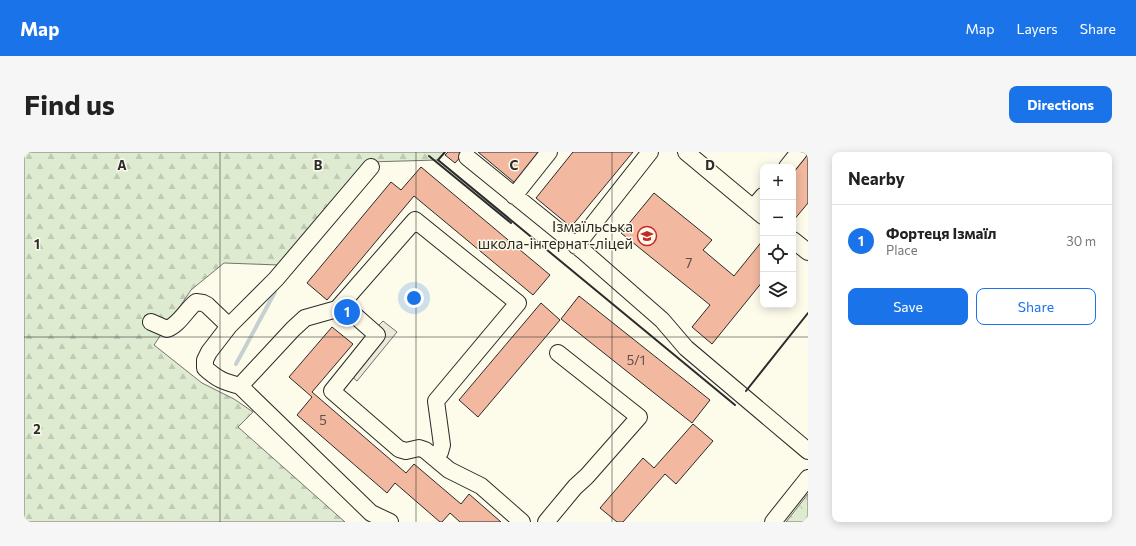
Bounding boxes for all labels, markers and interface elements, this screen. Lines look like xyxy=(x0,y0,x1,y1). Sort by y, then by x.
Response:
text: Map xyxy=(20,17,59,40)
text: Map xyxy=(966,20,994,37)
text: Layers xyxy=(1016,20,1058,37)
text: Share xyxy=(1080,20,1116,37)
button: Directions xyxy=(1009,86,1112,123)
text: Find us xyxy=(24,87,115,121)
text: A xyxy=(117,157,127,173)
text: B xyxy=(314,157,323,173)
text: C xyxy=(510,157,519,173)
text: D xyxy=(705,157,715,173)
map controls xyxy=(760,164,796,308)
button: + xyxy=(760,164,796,200)
text: Nearby xyxy=(848,168,905,189)
button: − xyxy=(760,200,796,236)
place label: Ізмаїльська школа-інтернат-ліцей xyxy=(478,217,633,252)
text: Фортеця Ізмаїл xyxy=(886,224,997,242)
school or university icon: Ізмаїльська школа-інтернат-ліцей xyxy=(636,225,658,247)
text: 1 xyxy=(858,233,864,249)
text: 30 m xyxy=(1066,233,1096,249)
text: 1 xyxy=(34,236,40,252)
button: locate xyxy=(760,236,796,272)
text: Place xyxy=(886,242,918,258)
house number: 7 xyxy=(686,255,693,271)
button: layers xyxy=(760,272,796,308)
your location xyxy=(404,288,424,308)
button: Save xyxy=(848,288,968,325)
button: Share xyxy=(976,288,1096,325)
pin: 1 xyxy=(334,297,360,327)
house number: 5/1 xyxy=(627,352,645,368)
house number: 5 xyxy=(319,412,327,428)
text: 2 xyxy=(33,421,41,437)

